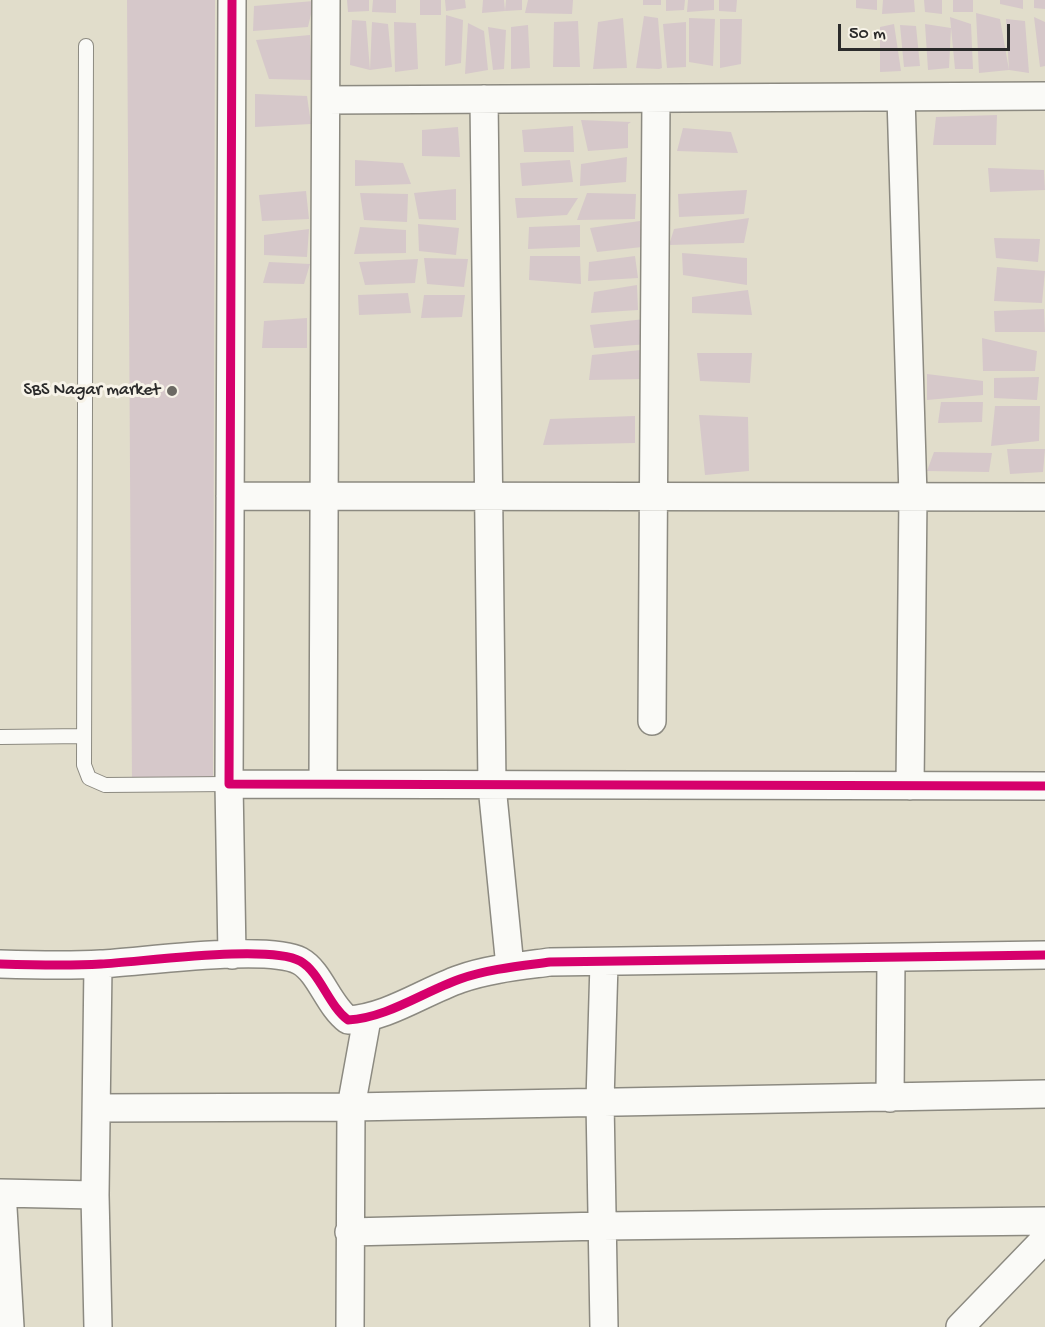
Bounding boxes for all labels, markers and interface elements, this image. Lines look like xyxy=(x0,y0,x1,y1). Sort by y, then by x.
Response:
scale bar xyxy=(841,12,1014,50)
text: 50 m xyxy=(849,24,886,45)
place label: SBS Nagar market xyxy=(23,380,160,402)
marker: SBS Nagar market xyxy=(165,384,179,398)

